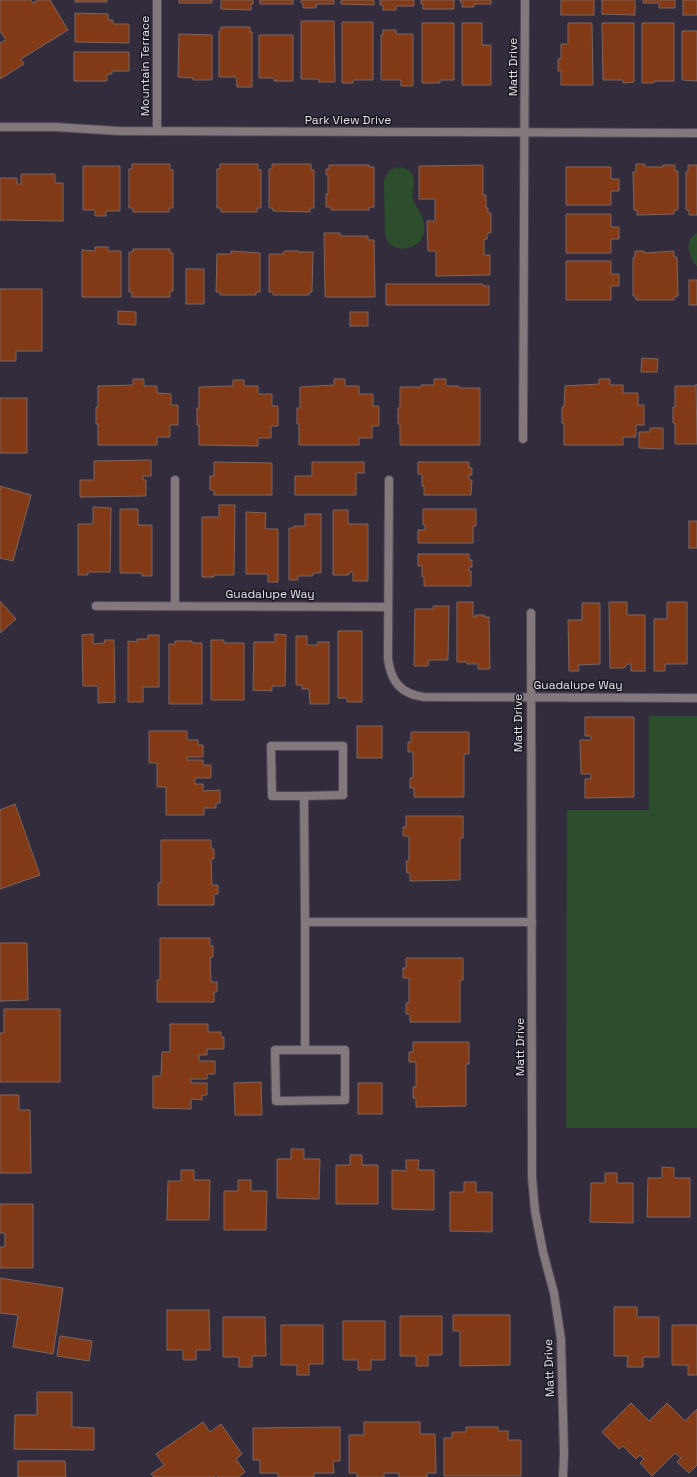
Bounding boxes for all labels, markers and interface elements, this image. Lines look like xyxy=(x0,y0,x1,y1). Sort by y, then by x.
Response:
street label: Mountain Terrace xyxy=(137,16,153,116)
street label: Matt Drive xyxy=(505,38,521,96)
street label: Park View Drive xyxy=(305,112,391,128)
street label: Guadalupe Way xyxy=(225,586,315,602)
street label: Guadalupe Way xyxy=(533,677,623,693)
street label: Matt Drive xyxy=(510,694,526,752)
street label: Matt Drive xyxy=(512,1018,528,1076)
street label: Matt Drive xyxy=(540,1338,558,1398)

